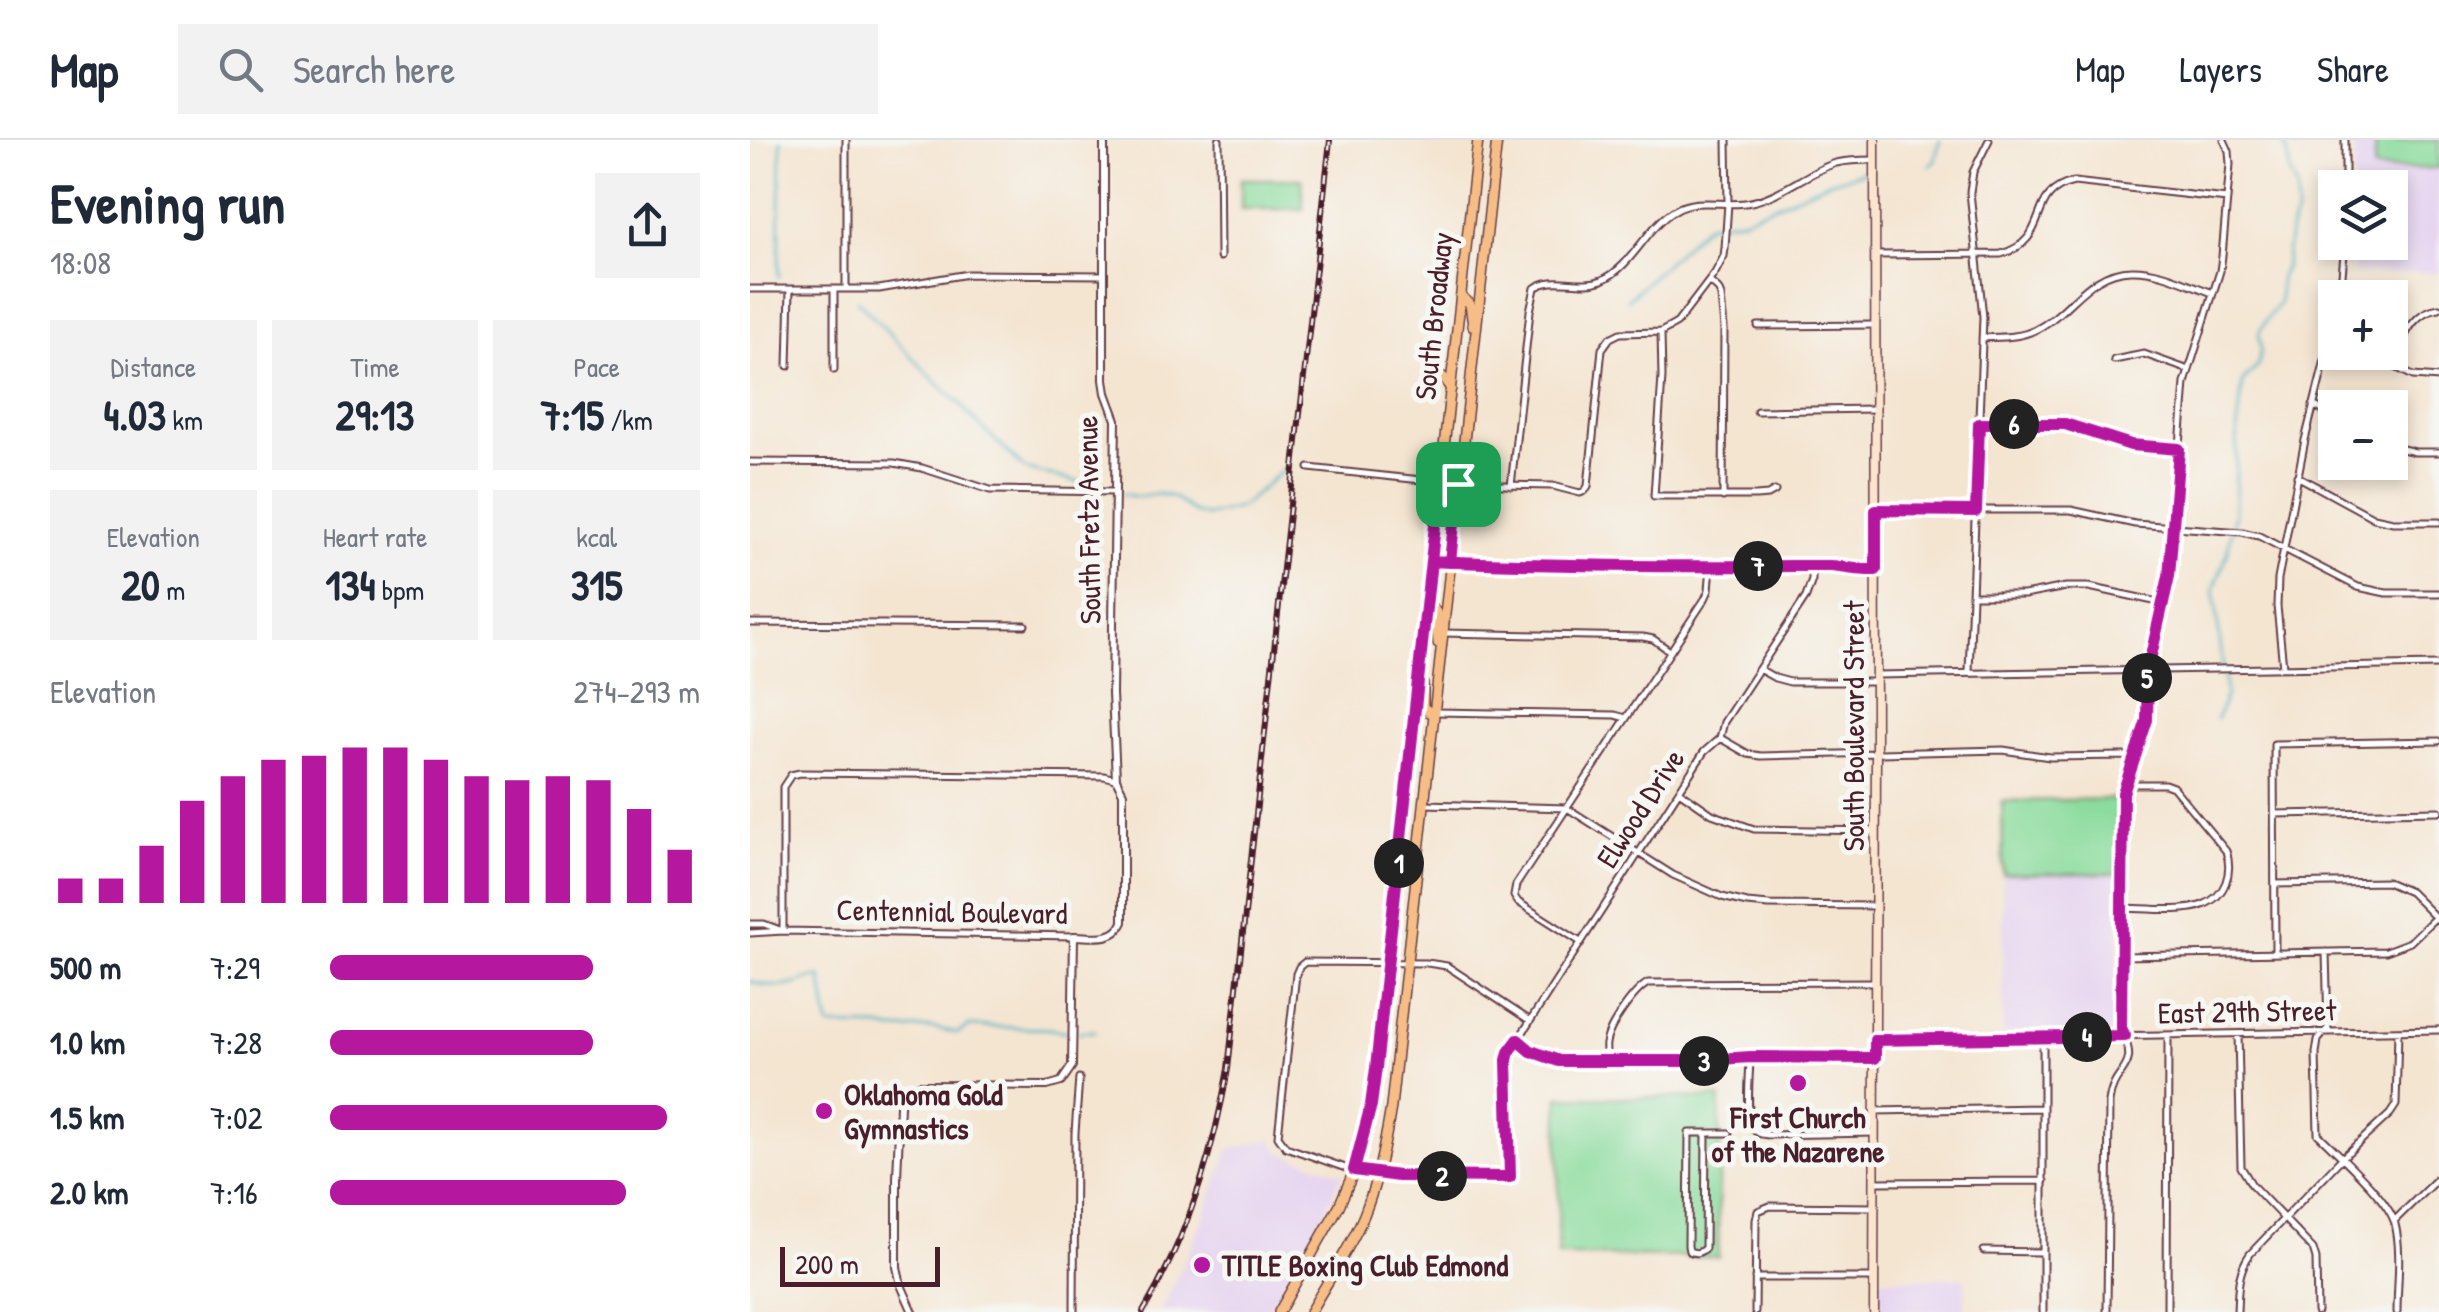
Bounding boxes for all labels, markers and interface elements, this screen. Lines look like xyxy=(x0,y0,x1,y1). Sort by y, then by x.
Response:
search box xyxy=(178,24,878,114)
text: Map xyxy=(50,37,118,102)
icon: search xyxy=(213,42,268,97)
text: Search here xyxy=(293,43,455,95)
text: Map xyxy=(2075,46,2125,93)
text: Layers xyxy=(2180,46,2262,93)
text: Share xyxy=(2317,46,2389,93)
text: Evening run xyxy=(50,166,285,240)
map controls xyxy=(2318,170,2408,480)
button: layers xyxy=(2318,170,2408,260)
button: share xyxy=(595,173,700,278)
street label: South Broadway xyxy=(1404,230,1462,402)
text: 18:08 xyxy=(50,241,111,284)
button: + xyxy=(2318,280,2408,370)
text: Distance xyxy=(111,348,196,386)
text: Time xyxy=(350,348,400,386)
text: Pace xyxy=(573,348,620,386)
text: 4.03 xyxy=(104,386,166,443)
text: 29:13 xyxy=(336,386,414,443)
text: 7:15 xyxy=(540,386,604,443)
button: − xyxy=(2318,390,2408,480)
pin: 6 xyxy=(1989,399,2039,449)
text: km xyxy=(166,401,203,439)
text: /km xyxy=(604,401,653,439)
text: 6 xyxy=(2008,405,2020,443)
street label: South Fretz Avenue xyxy=(1066,415,1110,625)
pin xyxy=(1416,442,1501,527)
icon: arrive xyxy=(1431,457,1486,512)
text: Elevation xyxy=(107,518,200,556)
text: Heart rate xyxy=(323,518,427,556)
text: kcal xyxy=(576,518,617,556)
pin: 7 xyxy=(1733,541,1783,591)
text: 7 xyxy=(1751,547,1765,585)
text: 20 xyxy=(121,556,160,613)
text: 134 xyxy=(326,556,375,613)
text: 315 xyxy=(571,556,623,613)
text: m xyxy=(160,571,185,609)
text: bpm xyxy=(375,571,424,609)
street label: South Boulevard Street xyxy=(1833,600,1873,851)
pin: 5 xyxy=(2122,653,2172,703)
text: 5 xyxy=(2141,659,2153,697)
text: Elevation xyxy=(50,670,156,713)
text: 274–293 m xyxy=(574,670,700,713)
street label: Elwood Drive xyxy=(1587,741,1693,875)
pin: 1 xyxy=(1374,838,1424,888)
text: 1 xyxy=(1394,844,1404,882)
street label: Centennial Boulevard xyxy=(836,889,1068,933)
text: 500 m xyxy=(50,946,121,989)
text: 7:29 xyxy=(210,946,260,989)
street label: East 29th Street xyxy=(2157,989,2337,1033)
pin: 4 xyxy=(2062,1012,2112,1062)
text: 4 xyxy=(2082,1018,2092,1056)
text: 1.0 km xyxy=(50,1021,125,1064)
text: 7:28 xyxy=(210,1021,262,1064)
pin: 3 xyxy=(1679,1036,1729,1086)
text: 3 xyxy=(1698,1042,1710,1080)
marker: First Church of the Nazarene xyxy=(1787,1072,1809,1094)
place label: Oklahoma Gold Gymnastics xyxy=(844,1074,1003,1149)
text: 1.5 km xyxy=(50,1096,124,1139)
text: 7:02 xyxy=(210,1096,263,1139)
place label: First Church of the Nazarene xyxy=(1712,1097,1884,1171)
marker: Oklahoma Gold Gymnastics xyxy=(813,1100,835,1122)
pin: 2 xyxy=(1417,1151,1467,1201)
text: 2 xyxy=(1435,1157,1449,1195)
text: 2.0 km xyxy=(50,1171,129,1214)
text: 7:16 xyxy=(210,1171,258,1214)
scale bar xyxy=(780,1242,940,1286)
text: 200 m xyxy=(795,1245,859,1283)
place label: TITLE Boxing Club Edmond xyxy=(1221,1245,1508,1286)
marker: TITLE Boxing Club Edmond xyxy=(1191,1254,1213,1276)

